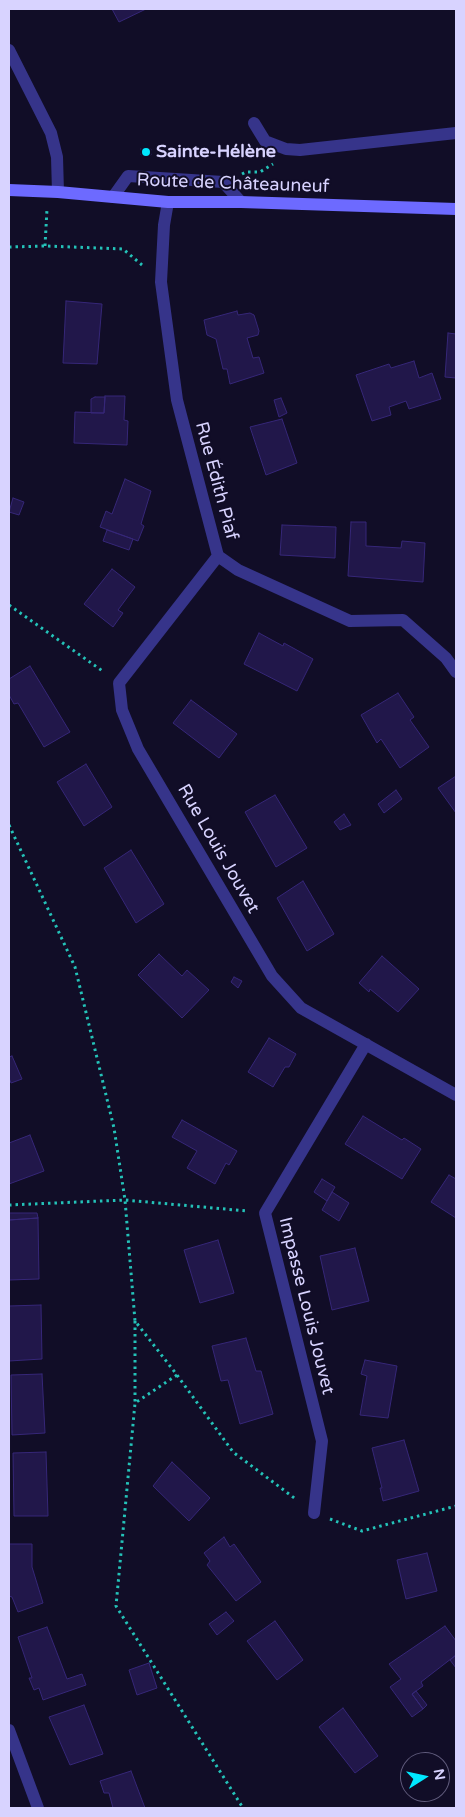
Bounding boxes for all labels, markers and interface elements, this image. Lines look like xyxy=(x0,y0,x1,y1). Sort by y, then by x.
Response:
place label: Sainte-Hélène xyxy=(156,141,276,163)
marker: Sainte-Hélène xyxy=(140,146,152,158)
street label: Route de Châteauneuf xyxy=(136,170,330,198)
street label: Rue Édith Piaf xyxy=(190,420,242,542)
street label: Rue Louis Jouvet xyxy=(172,781,264,917)
street label: Impasse Louis Jouvet xyxy=(274,1215,338,1397)
north arrow xyxy=(400,1752,450,1802)
text: N xyxy=(430,1767,449,1781)

